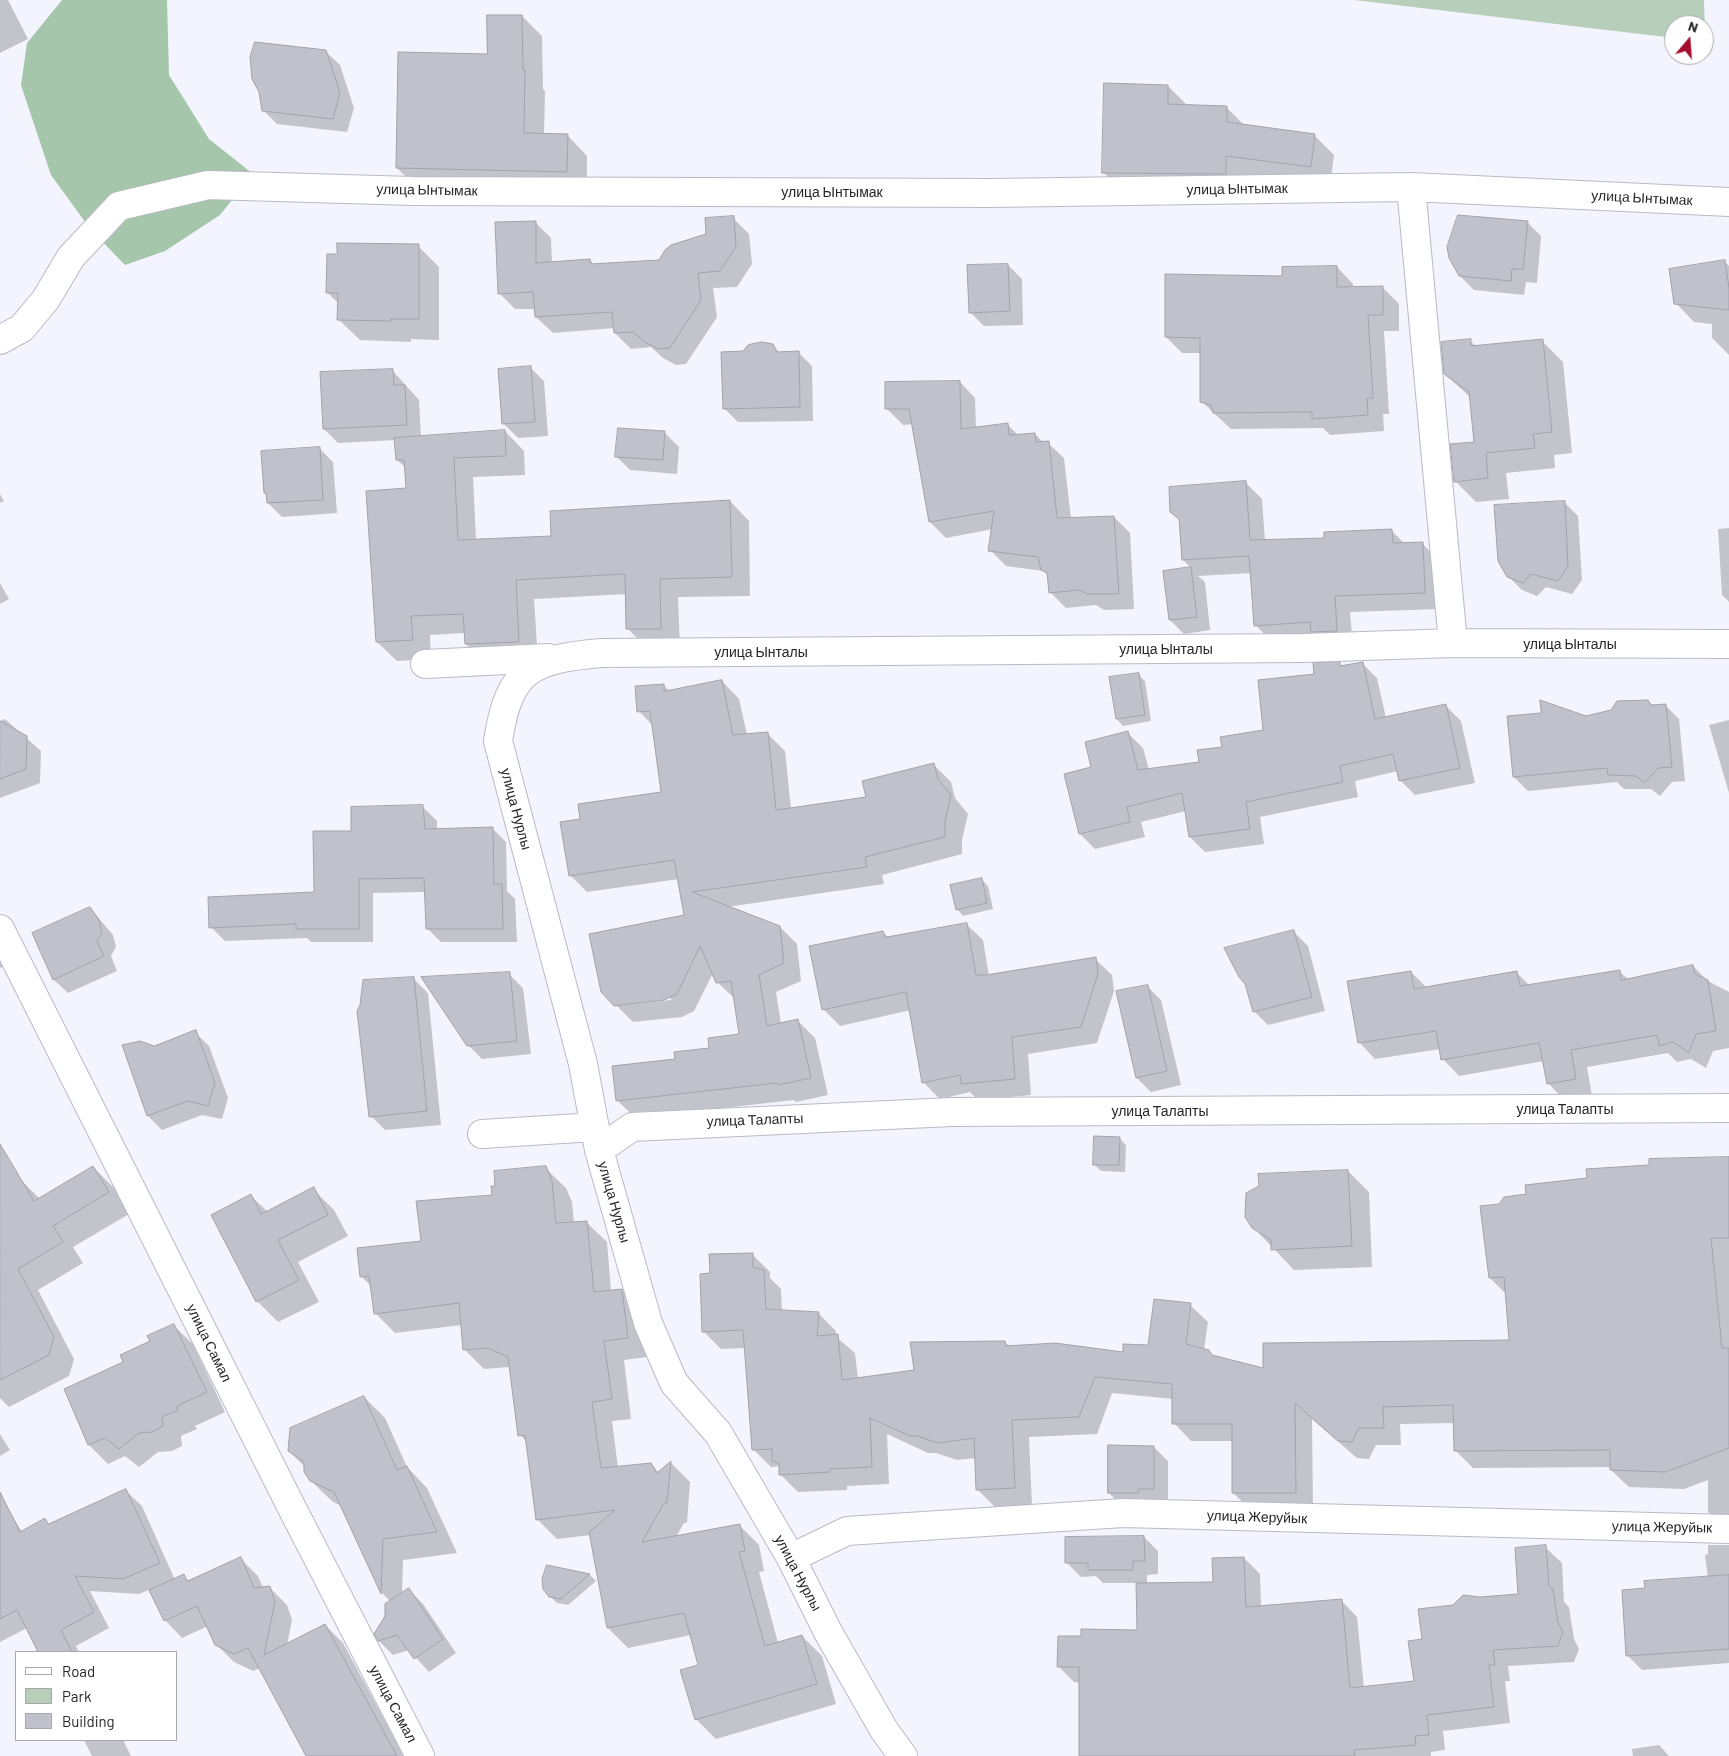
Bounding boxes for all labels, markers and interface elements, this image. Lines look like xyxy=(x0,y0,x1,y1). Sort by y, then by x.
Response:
north arrow xyxy=(1664,15,1714,65)
text: N xyxy=(1686,17,1701,36)
street label: улица Ынтымак xyxy=(1186,180,1288,198)
street label: улица Ынтымак xyxy=(376,181,478,199)
street label: улица Ынтымак xyxy=(781,184,883,200)
street label: улица Ынтымак xyxy=(1591,187,1693,209)
street label: улица Ынталы xyxy=(1523,636,1617,652)
street label: улица Ынталы xyxy=(1119,641,1213,657)
street label: улица Ынталы xyxy=(714,644,808,660)
street label: улица Нурлы xyxy=(497,766,535,852)
street label: улица Талапты xyxy=(1516,1101,1614,1117)
street label: улица Талапты xyxy=(1111,1103,1209,1119)
street label: улица Талапты xyxy=(706,1110,804,1130)
street label: улица Нурлы xyxy=(594,1159,634,1245)
street label: улица Самал xyxy=(183,1301,235,1385)
street label: улица Жеруйык xyxy=(1207,1507,1307,1527)
street label: улица Жеруйык xyxy=(1612,1518,1712,1536)
street label: улица Нурлы xyxy=(771,1532,825,1614)
legend xyxy=(15,1651,178,1741)
text: Road xyxy=(62,1662,95,1680)
street label: улица Самал xyxy=(366,1663,420,1745)
text: Park xyxy=(62,1687,91,1705)
text: Building xyxy=(62,1712,115,1730)

